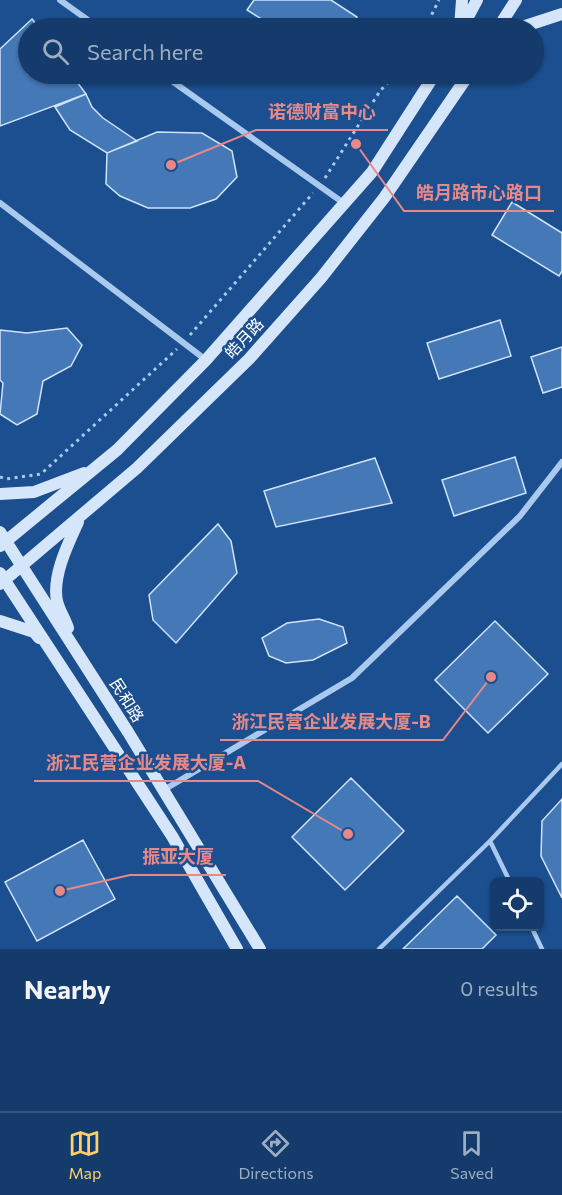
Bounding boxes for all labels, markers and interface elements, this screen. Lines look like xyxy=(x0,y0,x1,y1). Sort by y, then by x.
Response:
search box xyxy=(18,18,544,84)
icon: search xyxy=(39,35,72,68)
text: Search here xyxy=(87,38,203,65)
callout: 诺德财富中心 xyxy=(256,94,388,130)
text: 诺德财富中心 xyxy=(268,100,376,122)
callout: 皓月路市心路口 xyxy=(404,175,554,211)
text: 皓月路市心路口 xyxy=(416,181,542,203)
street label: 皓月路 xyxy=(220,314,267,362)
street label: 民和路 xyxy=(107,674,148,725)
callout: 浙江民营企业发展大厦-B xyxy=(220,704,443,740)
text: 浙江民营企业发展大厦-B xyxy=(231,710,431,732)
callout: 浙江民营企业发展大厦-A xyxy=(34,745,258,781)
text: 浙江民营企业发展大厦-A xyxy=(46,751,246,773)
callout: 振亚大厦 xyxy=(130,839,226,875)
text: 振亚大厦 xyxy=(142,845,214,867)
map controls xyxy=(490,877,544,931)
button: locate xyxy=(490,877,544,931)
text: Nearby xyxy=(24,973,111,1004)
text: 0 results xyxy=(460,976,538,1000)
tab: Map xyxy=(68,1127,101,1182)
tab: Directions xyxy=(238,1127,313,1182)
tab: Saved xyxy=(450,1127,494,1182)

